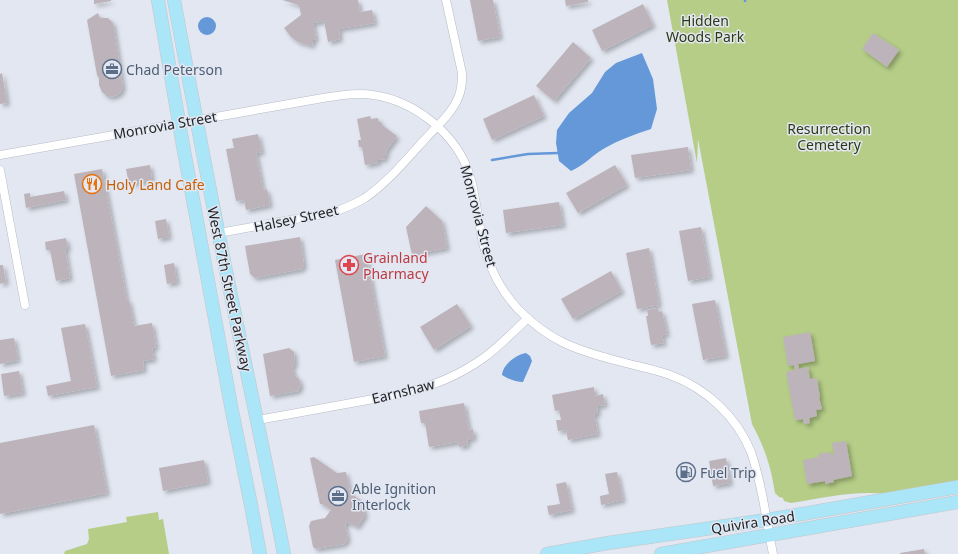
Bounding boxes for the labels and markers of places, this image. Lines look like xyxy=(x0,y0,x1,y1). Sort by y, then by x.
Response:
office icon: Chad Peterson xyxy=(101,58,123,80)
place label: Chad Peterson xyxy=(126,60,223,79)
restaurant icon: Holy Land Cafe xyxy=(81,173,103,195)
place label: Holy Land Cafe xyxy=(106,175,205,194)
place label: Grainland Pharmacy xyxy=(363,248,429,283)
pharmacy icon: Grainland Pharmacy xyxy=(338,254,360,276)
fuel station icon: Fuel Trip xyxy=(675,461,697,483)
place label: Fuel Trip xyxy=(700,463,756,482)
place label: Able Ignition Interlock xyxy=(352,479,436,514)
office icon: Able Ignition Interlock xyxy=(327,485,349,507)

